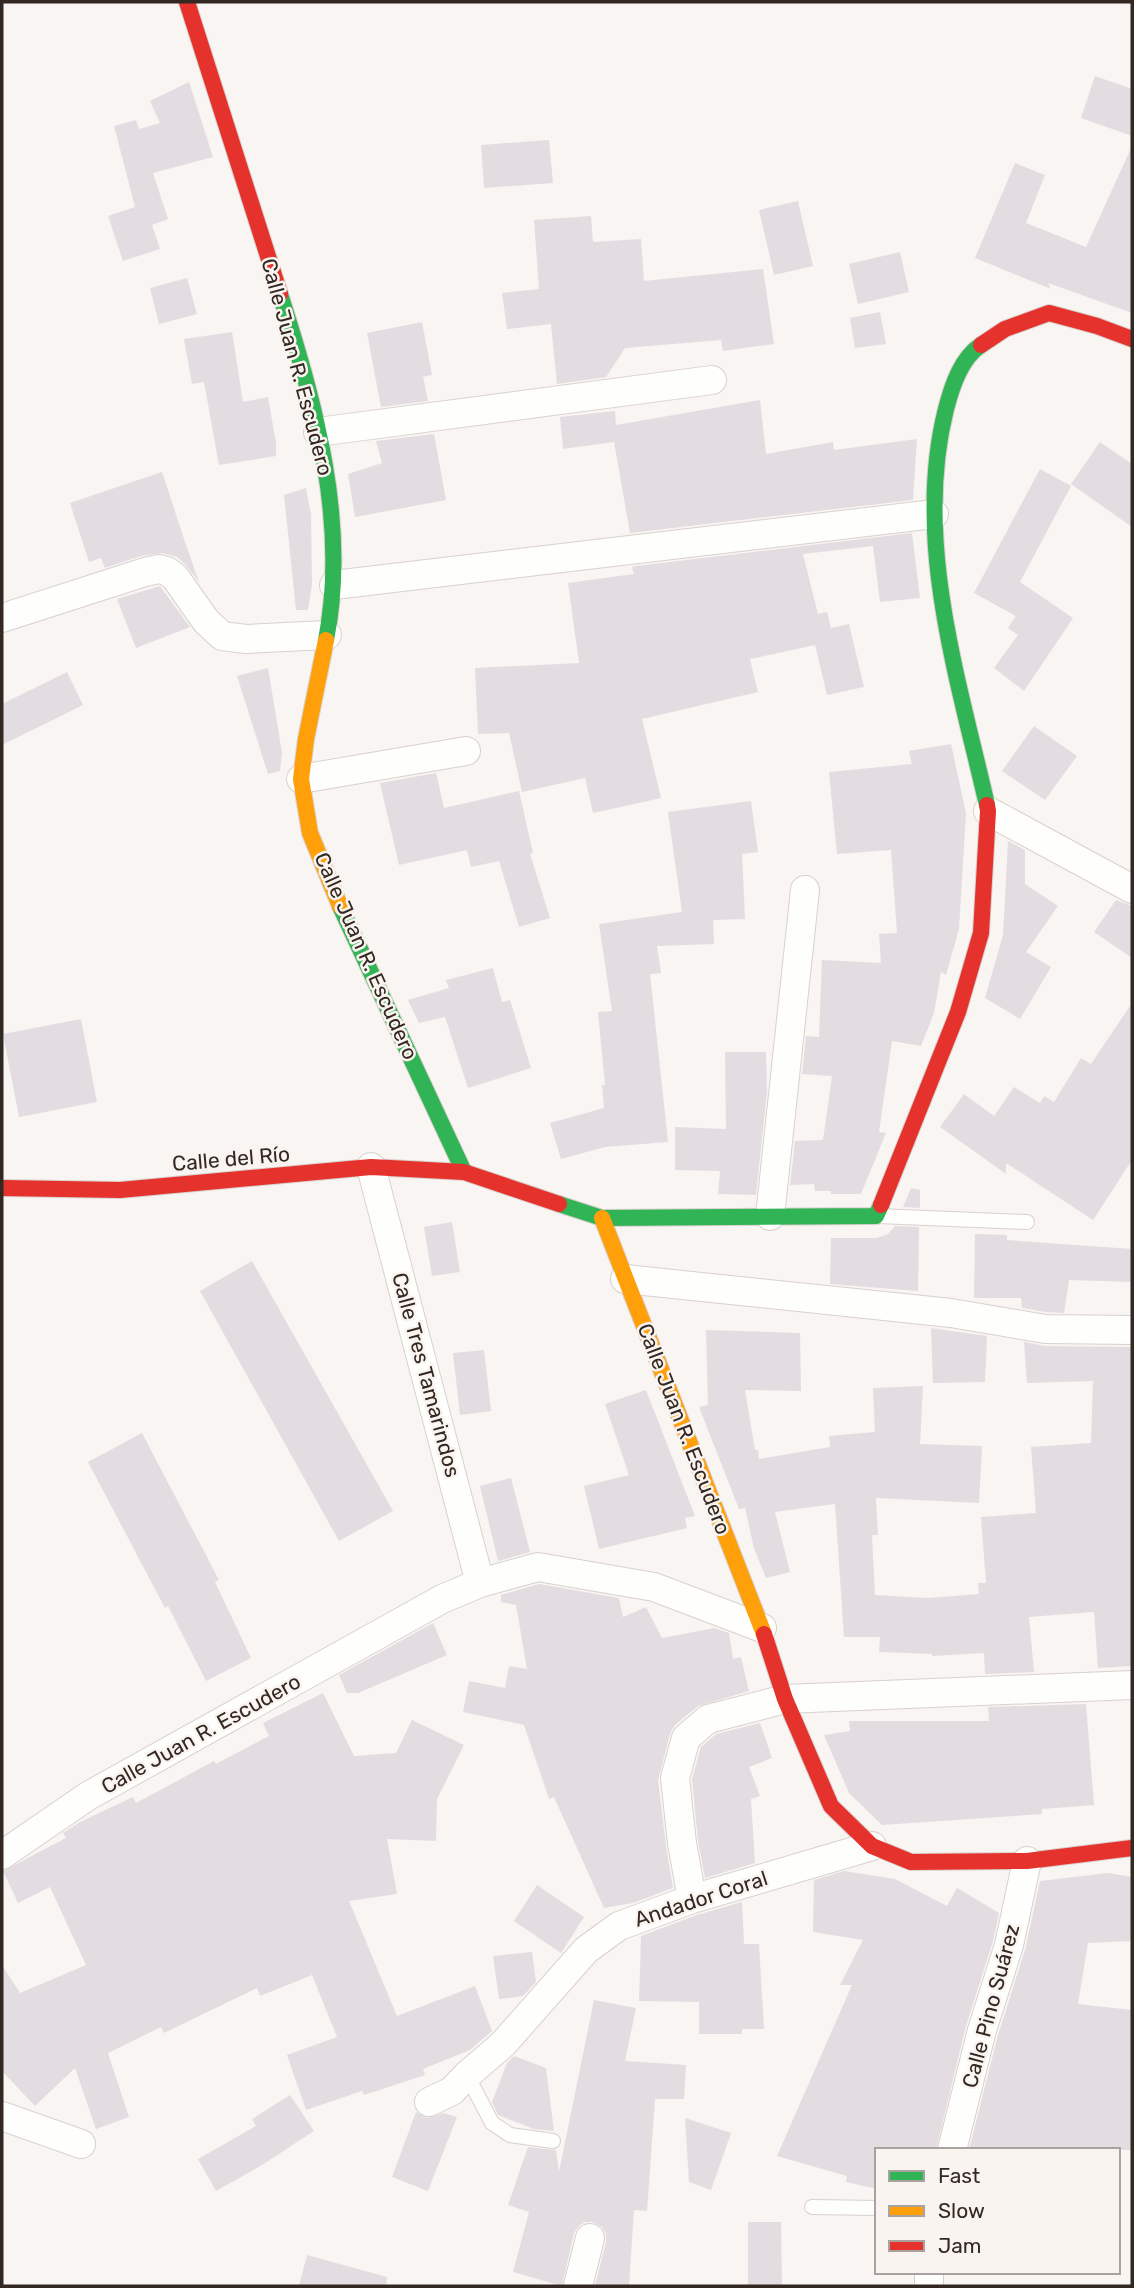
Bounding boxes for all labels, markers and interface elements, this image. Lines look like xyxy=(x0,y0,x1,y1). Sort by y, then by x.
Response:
street label: Calle Juan R. Escudero xyxy=(256,255,339,478)
street label: Calle Juan R. Escudero xyxy=(309,848,423,1063)
street label: Calle del Río xyxy=(171,1141,291,1176)
street label: Calle Tres Tamarindos xyxy=(387,1270,466,1480)
street label: Calle Juan R. Escudero xyxy=(633,1320,736,1538)
street label: Calle Juan R. Escudero xyxy=(97,1668,305,1799)
street label: Andador Coral xyxy=(631,1865,771,1932)
street label: Calle Pino Suárez xyxy=(957,1921,1024,2091)
legend xyxy=(875,2148,1120,2274)
text: Fast xyxy=(938,2163,980,2188)
text: Slow xyxy=(938,2198,985,2223)
text: Jam xyxy=(938,2233,982,2258)

